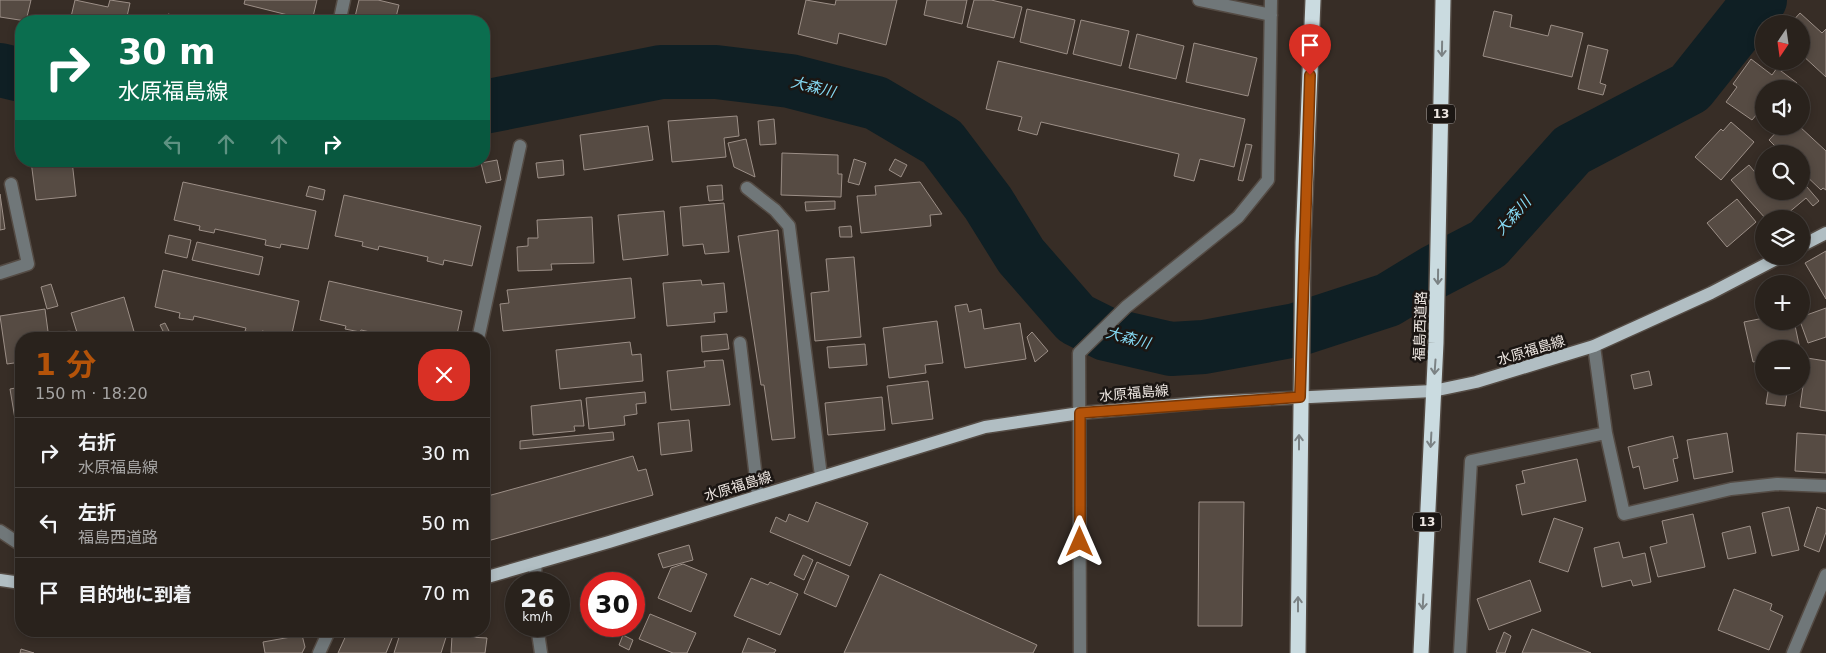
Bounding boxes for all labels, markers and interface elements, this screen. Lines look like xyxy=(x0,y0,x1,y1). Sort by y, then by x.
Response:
north arrow xyxy=(1755,15,1810,70)
map controls xyxy=(1755,15,1810,395)
pin xyxy=(1289,24,1331,75)
icon: arrive xyxy=(1296,31,1324,59)
text: 30 m xyxy=(118,32,215,72)
icon: right xyxy=(35,35,100,100)
one-way arrow xyxy=(1437,40,1447,56)
water label: 大森川 xyxy=(789,73,839,102)
text: 水原福島線 xyxy=(118,79,228,104)
button: sound xyxy=(1755,80,1810,135)
road number: 13 xyxy=(1427,105,1455,124)
icon: left xyxy=(159,130,187,158)
icon: ahead xyxy=(212,130,240,158)
icon: ahead xyxy=(265,130,293,158)
icon: right xyxy=(318,130,346,158)
button: search xyxy=(1755,145,1810,200)
water label: 大森川 xyxy=(1491,192,1536,239)
button: layers xyxy=(1755,210,1810,265)
one-way arrow xyxy=(1433,269,1443,285)
button: + xyxy=(1755,275,1810,330)
street label: 福島西道路 xyxy=(1411,291,1429,361)
water label: 大森川 xyxy=(1104,323,1154,353)
street label: 水原福島線 xyxy=(1495,332,1567,368)
button: − xyxy=(1755,340,1810,395)
text: 1 分 xyxy=(35,347,96,382)
button: close xyxy=(418,349,470,401)
one-way arrow xyxy=(1430,359,1439,375)
street label: 水原福島線 xyxy=(1098,382,1170,404)
text: 150 m · 18:20 xyxy=(35,384,148,403)
text: 右折 xyxy=(78,431,116,453)
one-way arrow xyxy=(1426,432,1435,448)
one-way arrow xyxy=(1294,434,1304,450)
icon: right xyxy=(35,439,63,467)
text: 30 m xyxy=(421,442,470,464)
text: 水原福島線 xyxy=(78,458,158,477)
street label: 水原福島線 xyxy=(702,468,774,504)
text: 左折 xyxy=(78,501,116,523)
icon: left xyxy=(35,509,63,537)
text: 50 m xyxy=(421,512,470,534)
road number: 13 xyxy=(1413,512,1441,532)
position arrow xyxy=(1053,515,1105,567)
text: 福島西道路 xyxy=(78,528,158,547)
speed limit sign: 30 xyxy=(580,572,645,637)
icon: arrive xyxy=(35,579,63,607)
text: 70 m xyxy=(421,582,470,604)
text: 目的地に到着 xyxy=(78,583,192,605)
text: 26 xyxy=(520,584,555,613)
one-way arrow xyxy=(1418,594,1428,610)
one-way arrow xyxy=(1293,597,1303,613)
text: km/h xyxy=(522,610,553,624)

